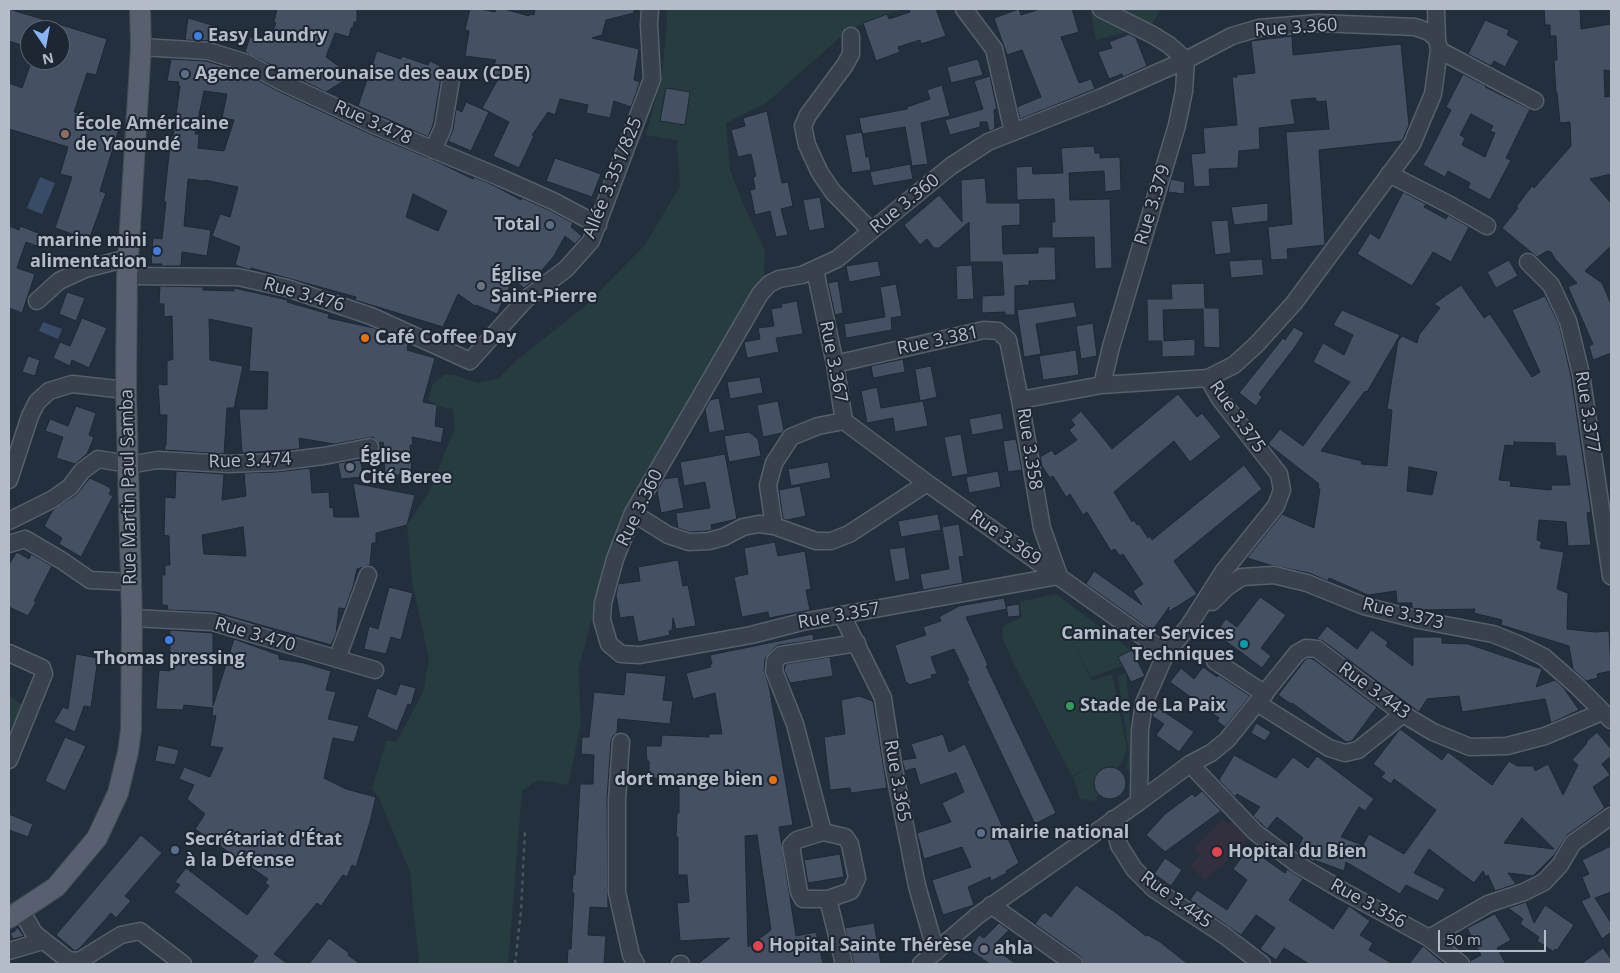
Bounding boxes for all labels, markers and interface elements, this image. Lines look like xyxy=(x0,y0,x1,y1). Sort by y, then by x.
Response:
street label: Rue 3.360 xyxy=(1254,14,1338,42)
north arrow xyxy=(20,20,70,70)
place label: Easy Laundry xyxy=(208,25,327,47)
marker: Easy Laundry xyxy=(192,30,204,42)
text: N xyxy=(40,49,56,70)
place label: Agence Camerounaise des eaux (CDE) xyxy=(195,63,530,85)
marker: Agence Camerounaise des eaux (CDE) xyxy=(179,68,191,80)
street label: Rue 3.478 xyxy=(331,96,415,150)
place label: École Américaine de Yaoundé xyxy=(75,113,229,156)
street label: Allée 3.351/825 xyxy=(579,114,647,242)
marker: École Américaine de Yaoundé xyxy=(59,128,71,140)
street label: Rue 3.379 xyxy=(1131,162,1175,248)
street label: Rue 3.360 xyxy=(866,170,944,238)
place label: Total xyxy=(494,214,540,236)
marker: Total xyxy=(544,219,556,231)
place label: marine mini alimentation xyxy=(30,230,147,272)
marker: marine mini alimentation xyxy=(151,245,163,257)
place label: Église Saint-Pierre xyxy=(491,265,597,308)
street label: Rue 3.476 xyxy=(261,273,347,317)
marker: Église Saint-Pierre xyxy=(475,280,487,292)
street label: Rue 3.367 xyxy=(814,319,852,405)
street label: Rue 3.381 xyxy=(895,322,981,360)
place label: Café Coffee Day xyxy=(375,327,517,349)
marker: Café Coffee Day xyxy=(359,332,371,344)
street label: Rue 3.377 xyxy=(1570,369,1604,455)
street label: Rue 3.375 xyxy=(1204,377,1270,457)
street label: Rue Martin Paul Samba xyxy=(116,389,142,585)
street label: Rue 3.358 xyxy=(1012,406,1046,492)
place label: Église Cité Beree xyxy=(360,446,452,488)
street label: Rue 3.474 xyxy=(208,449,292,473)
marker: Église Cité Beree xyxy=(344,461,356,473)
street label: Rue 3.360 xyxy=(612,466,668,550)
street label: Rue 3.369 xyxy=(965,505,1045,571)
street label: Rue 3.373 xyxy=(1360,594,1446,634)
street label: Rue 3.357 xyxy=(796,598,882,634)
street label: Rue 3.470 xyxy=(212,613,298,657)
place label: Caminater Services Techniques xyxy=(1061,623,1234,666)
marker: Thomas pressing xyxy=(163,634,175,646)
marker: Caminater Services Techniques xyxy=(1238,638,1250,650)
place label: Thomas pressing xyxy=(93,648,245,670)
street label: Rue 3.443 xyxy=(1334,658,1414,724)
place label: Stade de La Paix xyxy=(1080,695,1226,717)
marker: Stade de La Paix xyxy=(1064,700,1076,712)
street label: Rue 3.365 xyxy=(879,738,915,824)
place label: dort mange bien xyxy=(615,769,763,791)
marker: dort mange bien xyxy=(767,774,779,786)
place label: mairie national xyxy=(991,822,1129,844)
marker: mairie national xyxy=(975,827,987,839)
place label: Secrétariat d'État à la Défense xyxy=(185,829,342,872)
place label: Hopital du Bien xyxy=(1228,841,1367,863)
marker: Secrétariat d'État à la Défense xyxy=(169,844,181,856)
marker: Hopital du Bien xyxy=(1210,845,1224,859)
street label: Rue 3.445 xyxy=(1136,867,1216,933)
street label: Rue 3.356 xyxy=(1327,874,1409,934)
scale bar xyxy=(1440,920,1548,952)
text: 50 m xyxy=(1446,929,1481,949)
place label: Hopital Sainte Thérèse xyxy=(769,935,972,957)
place label: ahla xyxy=(994,938,1033,960)
marker: Hopital Sainte Thérèse xyxy=(751,939,765,953)
marker: ahla xyxy=(978,943,990,955)

